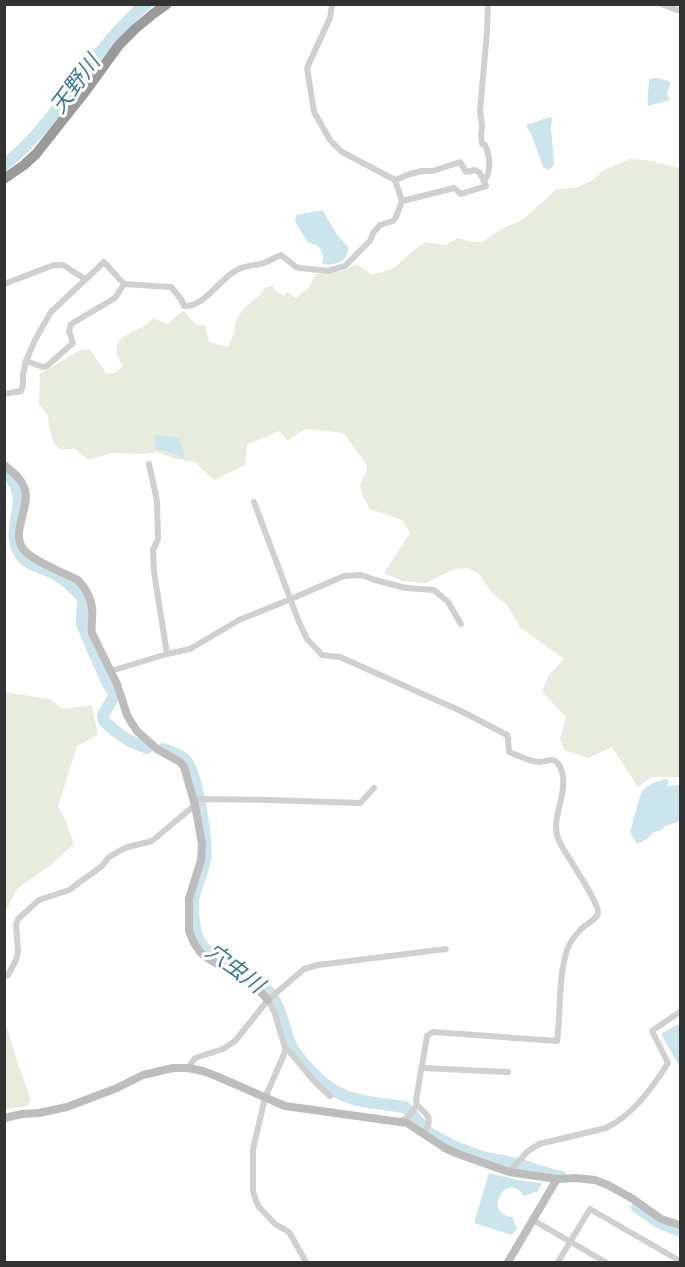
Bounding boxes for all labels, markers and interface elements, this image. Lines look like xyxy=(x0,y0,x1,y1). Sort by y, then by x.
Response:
water label: 天野川 xyxy=(43,47,108,120)
water label: 穴虫川 xyxy=(199,936,272,1001)

